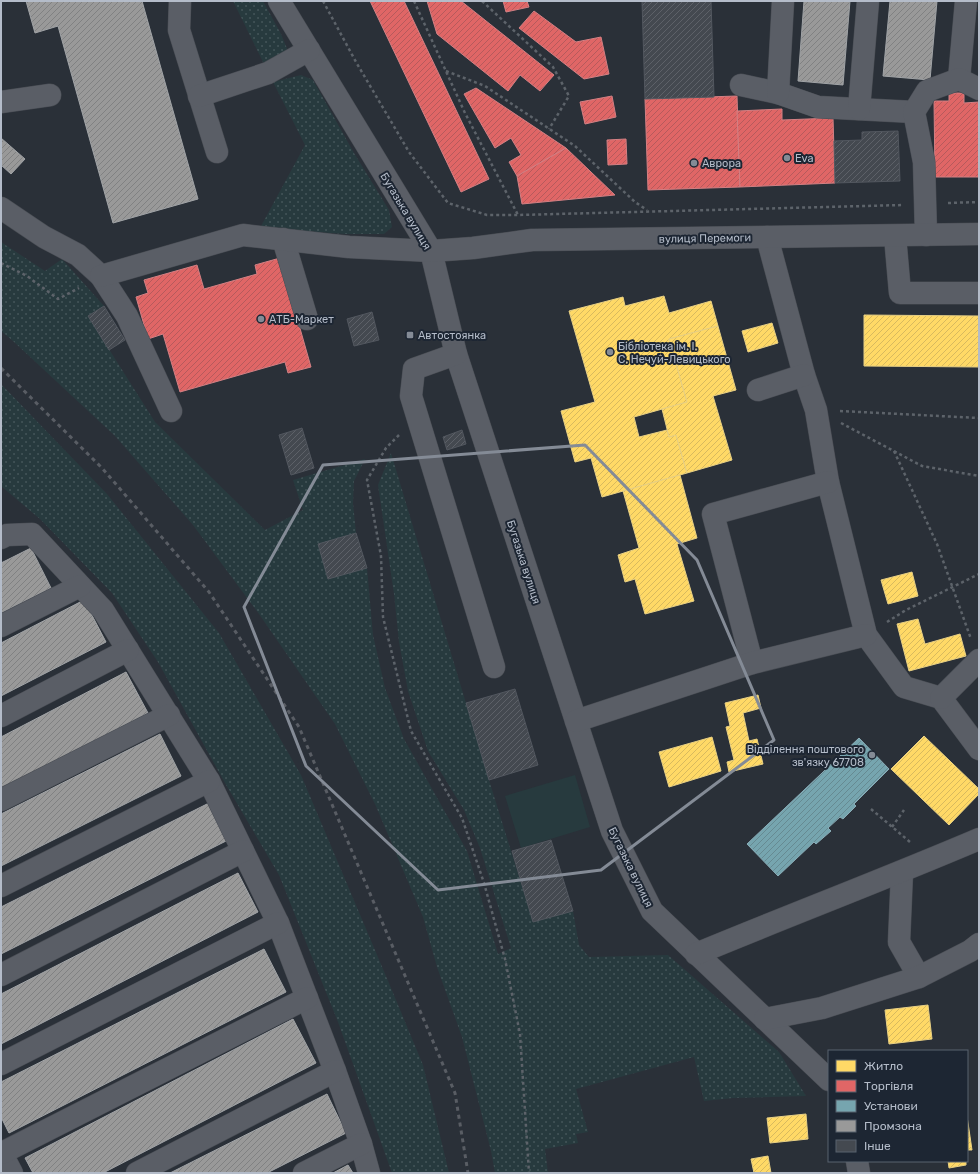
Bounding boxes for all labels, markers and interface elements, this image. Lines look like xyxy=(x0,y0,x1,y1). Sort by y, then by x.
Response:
place label: Eva xyxy=(795,152,813,165)
marker: Eva xyxy=(782,153,792,163)
place label: Аврора xyxy=(702,157,741,170)
marker: Аврора xyxy=(689,158,699,168)
street label: Бугазька вулиця xyxy=(377,170,434,252)
street label: вулиця Перемоги xyxy=(659,231,751,246)
place label: АТБ-Маркет xyxy=(269,313,334,326)
marker: АТБ-Маркет xyxy=(256,314,266,324)
place label: Автостоянка xyxy=(418,329,486,342)
marker: Автостоянка xyxy=(405,330,415,340)
place label: Бібліотека ім. І. С. Нечуй-Левицького xyxy=(618,340,731,366)
marker: Бібліотека ім. І. С. Нечуй-Левицького xyxy=(605,347,615,357)
street label: Бугазька вулиця xyxy=(504,519,543,606)
place label: Відділення поштового зв'язку 67708 xyxy=(747,743,864,769)
marker: Відділення поштового зв'язку 67708 xyxy=(867,750,877,760)
street label: Бугазька вулиця xyxy=(606,825,656,909)
legend xyxy=(828,1050,968,1162)
text: Житло xyxy=(864,1059,903,1073)
text: Торгівля xyxy=(864,1079,913,1093)
text: Установи xyxy=(864,1099,918,1113)
text: Промзона xyxy=(864,1119,922,1133)
text: Інше xyxy=(864,1139,891,1153)

